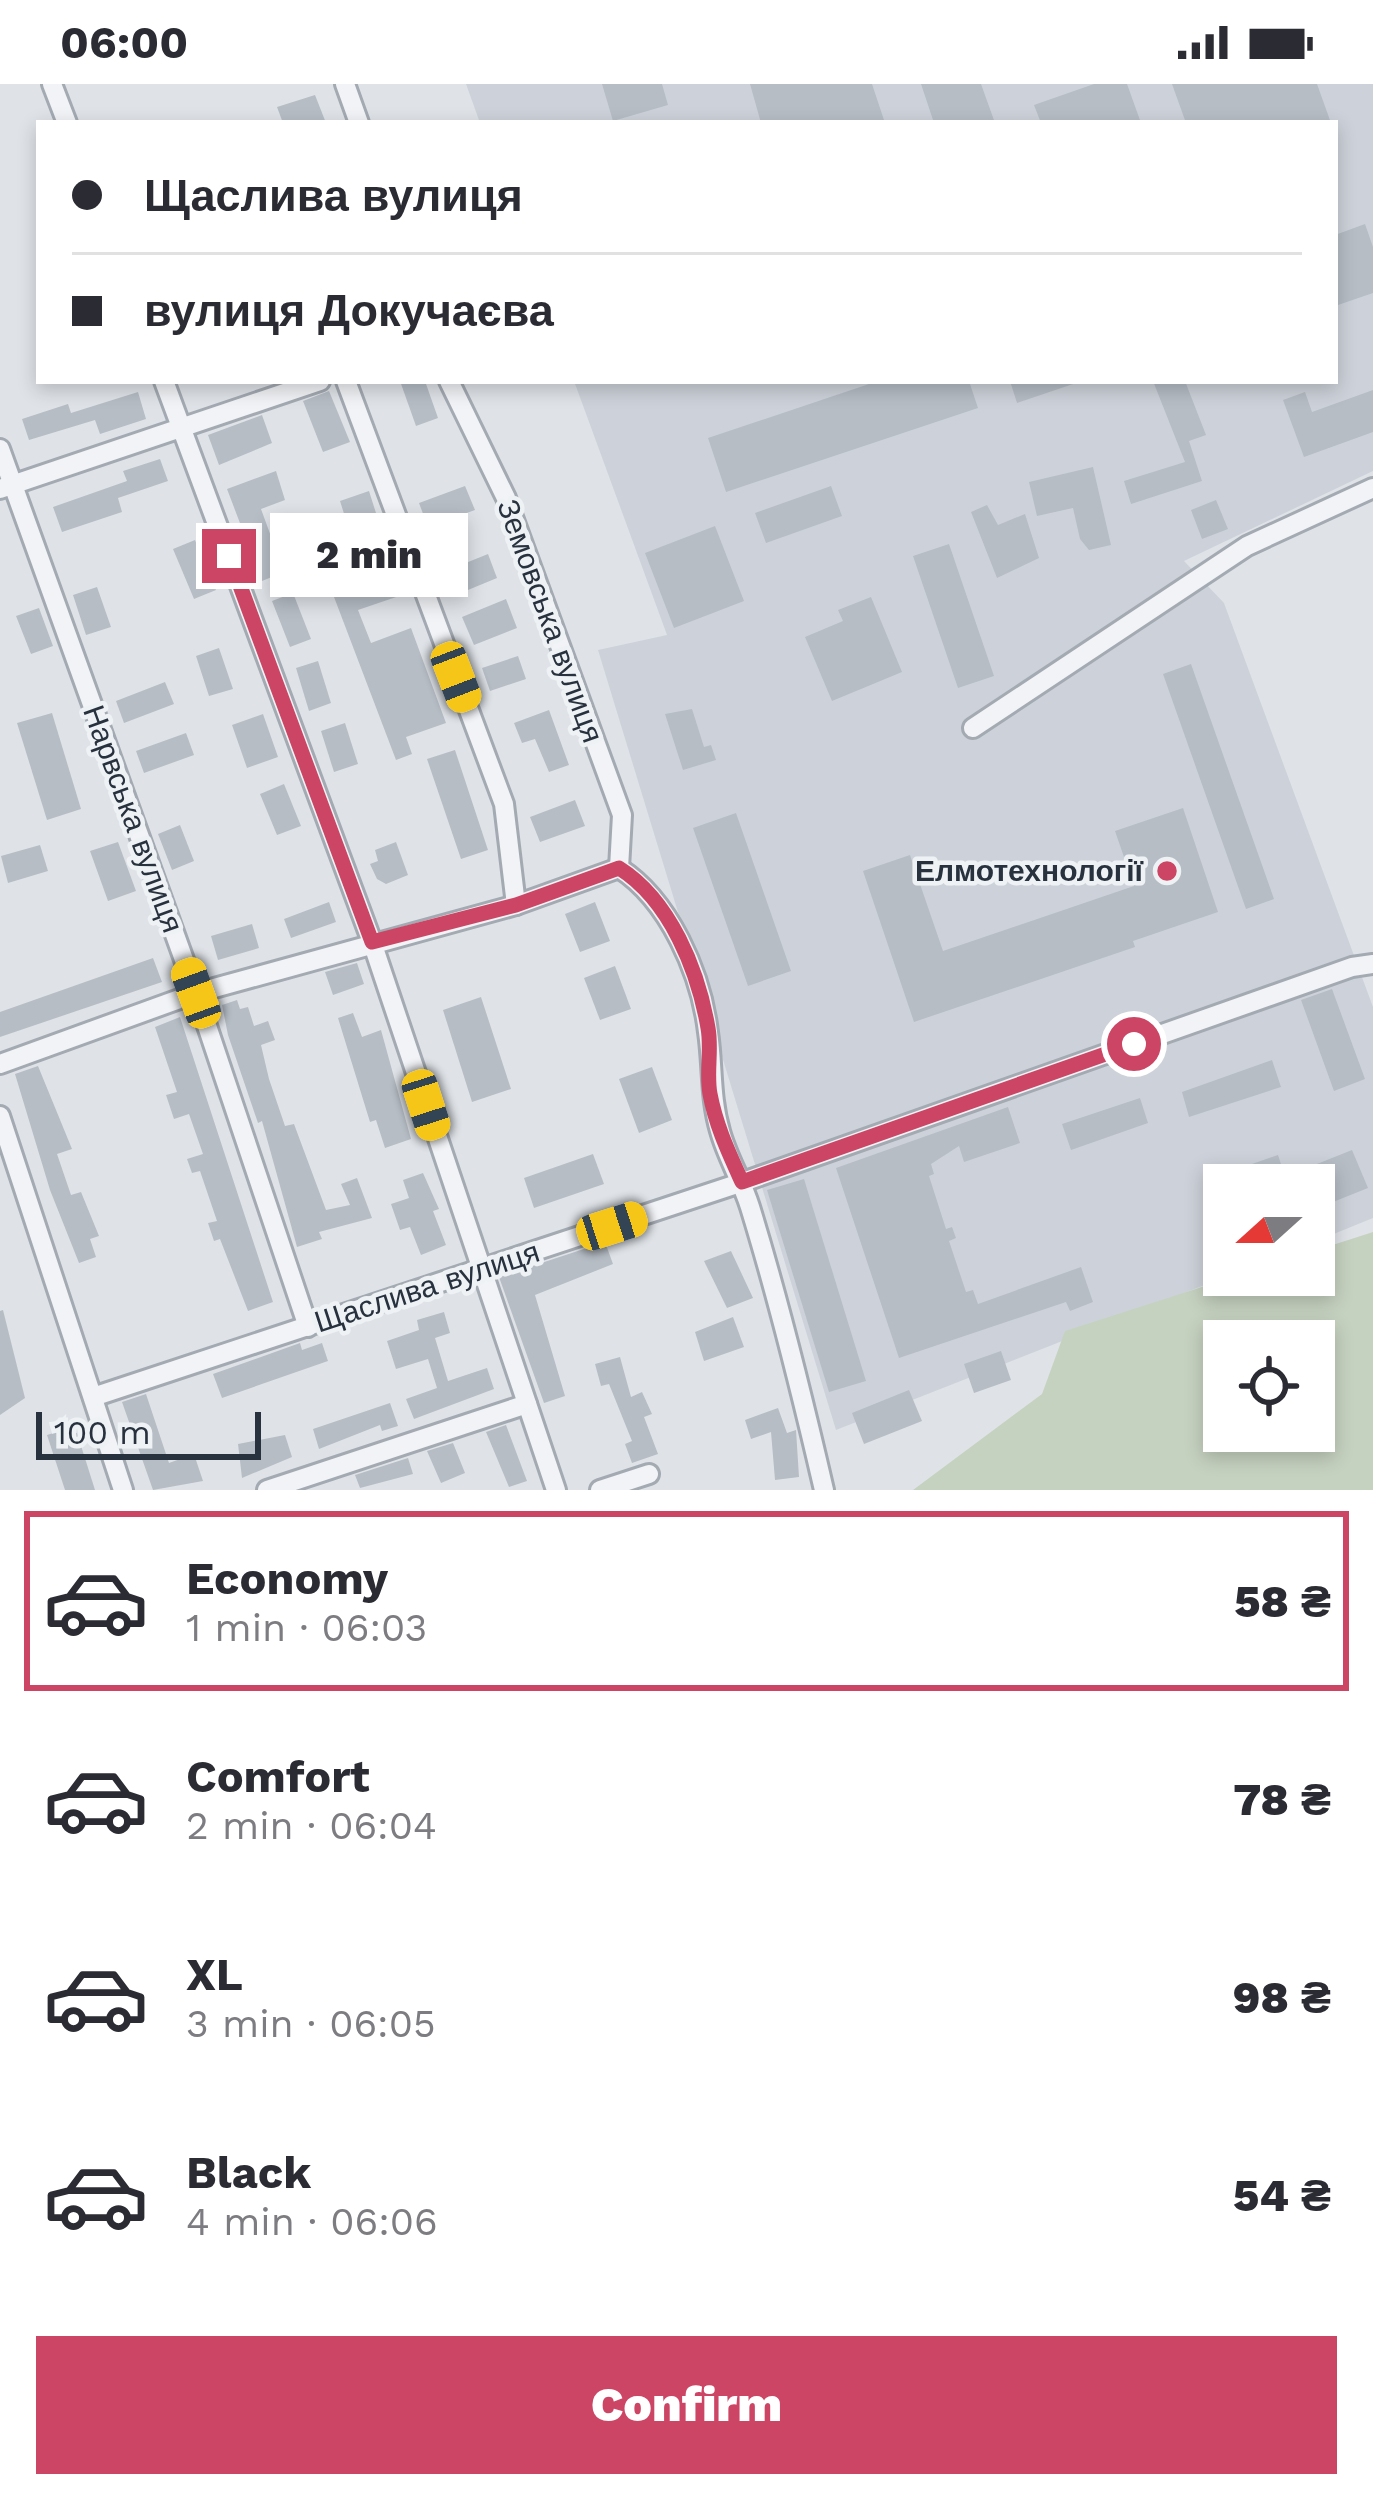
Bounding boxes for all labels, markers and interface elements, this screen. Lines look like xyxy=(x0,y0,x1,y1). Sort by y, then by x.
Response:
text: 06:00 xyxy=(60,16,188,69)
text: Щаслива вулиця xyxy=(144,169,523,222)
text: вулиця Докучаєва xyxy=(144,284,554,337)
street label: Земовська вулиця xyxy=(490,494,611,747)
callout: 2 min xyxy=(271,514,469,598)
route end xyxy=(202,529,256,583)
text: 2 min xyxy=(316,532,422,577)
car xyxy=(426,637,486,717)
street label: Нарвська вулиця xyxy=(76,700,191,937)
place label: Елмотехнології xyxy=(915,853,1144,888)
marker: Елмотехнології xyxy=(1154,858,1180,884)
car xyxy=(167,953,225,1033)
route start xyxy=(1107,1017,1161,1071)
car xyxy=(398,1065,454,1145)
north arrow xyxy=(1203,1164,1335,1296)
map controls xyxy=(1203,1164,1335,1452)
car xyxy=(572,1198,652,1254)
street label: Щаслива вулиця xyxy=(310,1234,544,1339)
button: locate xyxy=(1203,1320,1335,1452)
scale bar xyxy=(36,1406,261,1459)
text: 100 m xyxy=(54,1413,151,1452)
icon: car xyxy=(42,1547,150,1655)
text: Economy xyxy=(186,1552,388,1605)
text: 58 ₴ xyxy=(1234,1575,1331,1628)
text: 1 min · 06:03 xyxy=(186,1605,427,1650)
icon: car xyxy=(42,1745,150,1853)
text: Comfort xyxy=(186,1750,370,1803)
text: 78 ₴ xyxy=(1233,1773,1331,1826)
text: 2 min · 06:04 xyxy=(186,1803,437,1848)
icon: car xyxy=(42,1943,150,2051)
text: XL xyxy=(186,1948,243,2001)
text: 98 ₴ xyxy=(1233,1971,1331,2024)
text: 3 min · 06:05 xyxy=(186,2001,436,2046)
icon: car xyxy=(42,2141,150,2249)
text: Black xyxy=(186,2146,311,2199)
text: 54 ₴ xyxy=(1233,2169,1331,2222)
text: 4 min · 06:06 xyxy=(186,2199,438,2244)
button: Confirm xyxy=(36,2336,1337,2474)

